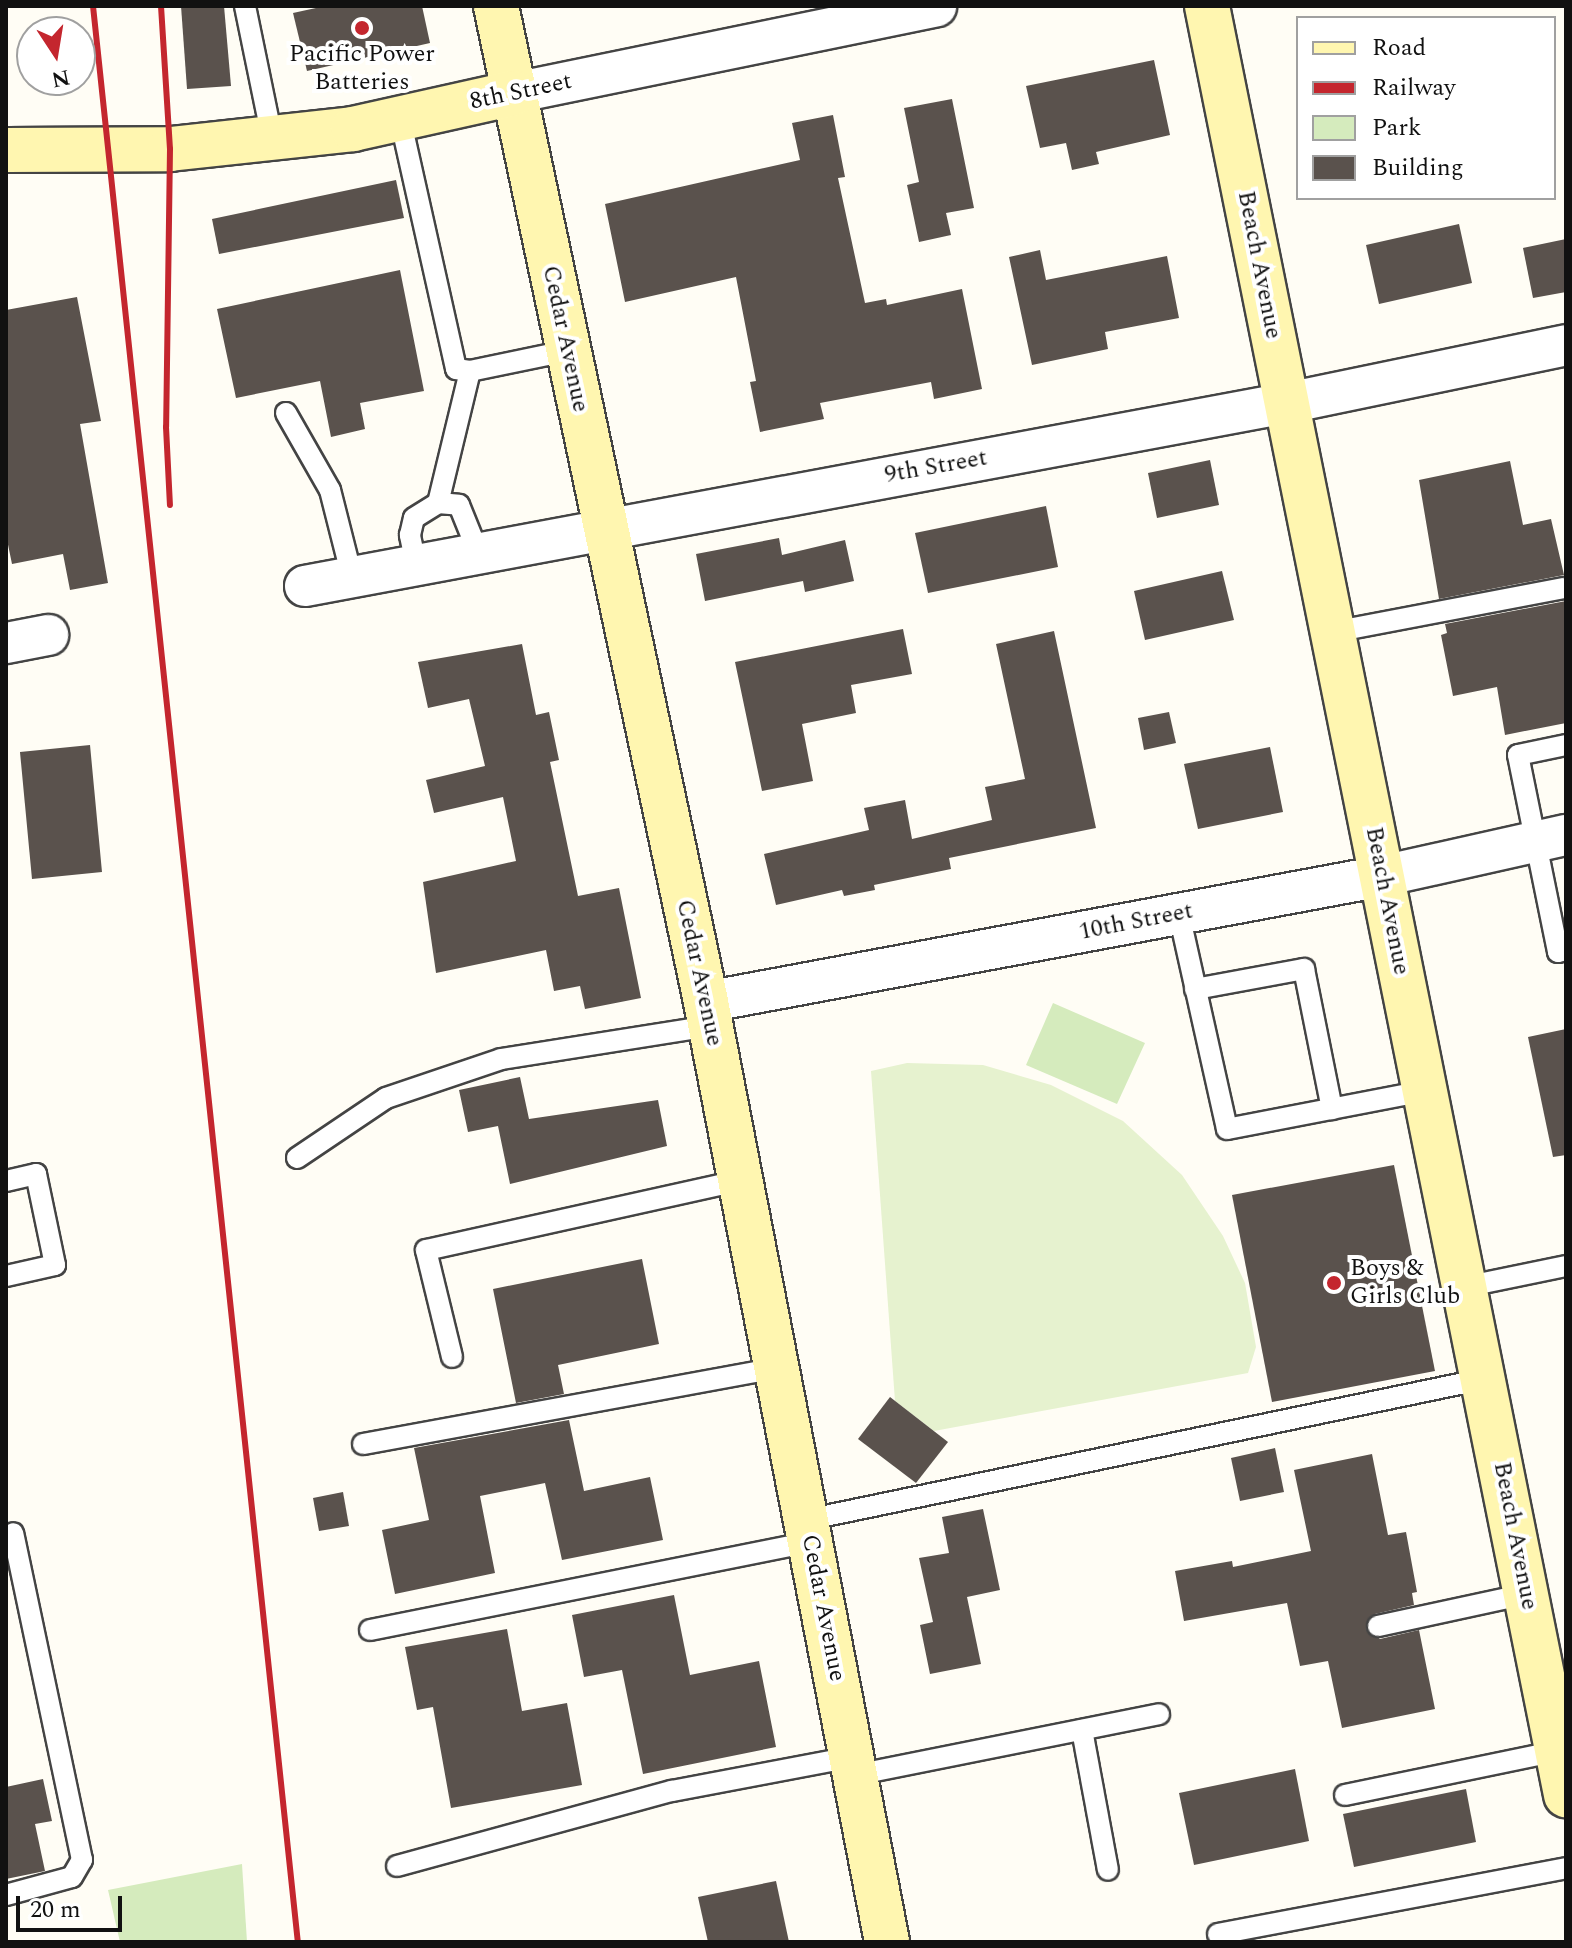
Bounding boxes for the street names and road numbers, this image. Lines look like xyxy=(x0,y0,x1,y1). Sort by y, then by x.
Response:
street label: 8th Street xyxy=(467,67,575,117)
street label: Beach Avenue xyxy=(1231,189,1287,341)
street label: Cedar Avenue xyxy=(535,263,595,415)
street label: 9th Street xyxy=(883,444,989,490)
street label: Beach Avenue xyxy=(1359,825,1415,977)
street label: Cedar Avenue xyxy=(669,897,729,1049)
street label: 10th Street xyxy=(1077,897,1195,947)
street label: Beach Avenue xyxy=(1487,1460,1543,1612)
street label: Cedar Avenue xyxy=(795,1532,851,1684)

